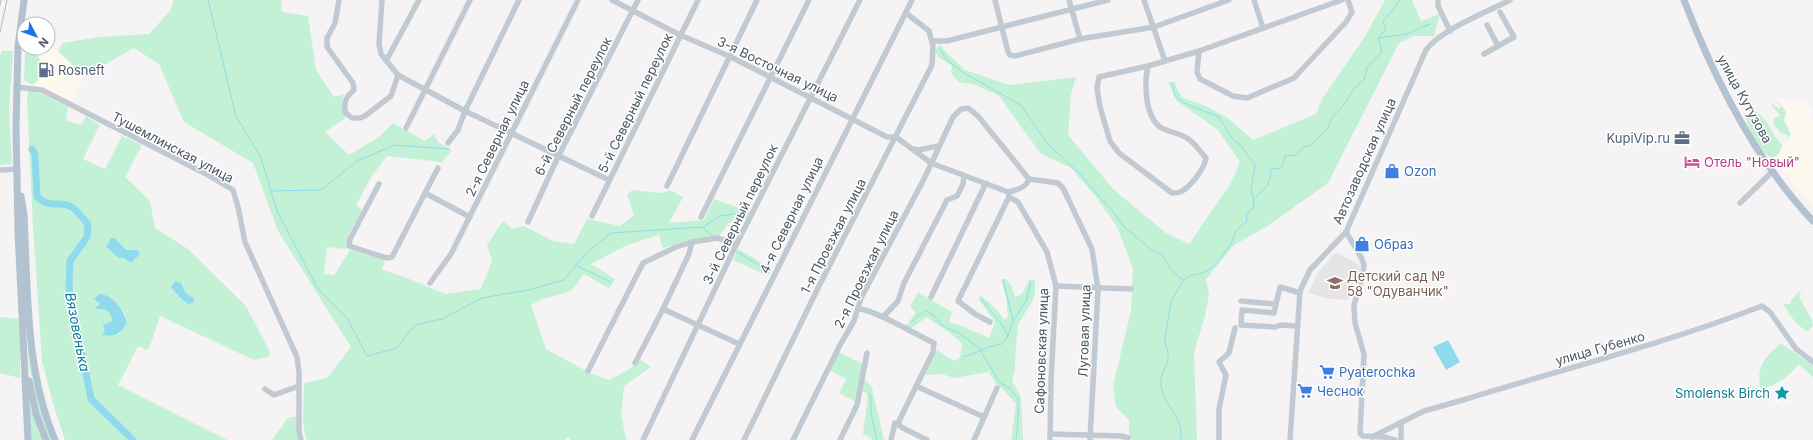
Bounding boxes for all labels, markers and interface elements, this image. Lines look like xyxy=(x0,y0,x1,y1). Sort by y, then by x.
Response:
north arrow xyxy=(16,16,56,56)
street label: 5-й Северный переулок xyxy=(594,31,676,175)
street label: 3-я Восточная улица xyxy=(715,33,841,105)
street label: 6-й Северный переулок xyxy=(531,34,615,178)
text: N xyxy=(36,35,52,50)
street label: улица Кутузова xyxy=(1714,52,1776,146)
fuel station icon: Rosneft xyxy=(37,61,55,79)
place label: Rosneft xyxy=(58,62,105,78)
street label: 2-я Северная улица xyxy=(462,77,532,199)
street label: Автозаводская улица xyxy=(1329,95,1399,227)
street label: Тушемлинская улица xyxy=(109,108,237,186)
office icon: KupiVip.ru xyxy=(1673,129,1691,147)
place label: KupiVip.ru xyxy=(1607,130,1670,146)
street label: 3-й Северный переулок xyxy=(699,142,781,286)
hotel icon: Отель "Новый" xyxy=(1683,153,1701,171)
street label: 4-я Северная улица xyxy=(756,154,826,276)
place label: Отель "Новый" xyxy=(1704,154,1800,170)
shop icon: Ozon xyxy=(1383,162,1401,180)
place label: Ozon xyxy=(1404,163,1436,179)
street label: 1-я Проезжая улица xyxy=(797,176,869,296)
street label: 2-я Проезжая улица xyxy=(830,207,902,331)
shop icon: Образ xyxy=(1353,235,1371,253)
place label: Образ xyxy=(1374,236,1413,252)
place label: Детский сад № 58 "Одуванчик" xyxy=(1347,268,1449,299)
school or university icon: Детский сад № 58 "Одуванчик" xyxy=(1326,274,1344,292)
street label: Луговая улица xyxy=(1074,284,1094,378)
street label: Сафоновская улица xyxy=(1031,288,1051,414)
water label: Вязовенька xyxy=(62,291,94,374)
street label: улица Губенко xyxy=(1554,328,1647,368)
supermarket icon: Pyaterochka xyxy=(1318,363,1336,381)
place label: Pyaterochka xyxy=(1339,364,1416,380)
supermarket icon: Чеснок xyxy=(1296,382,1314,400)
place label: Чеснок xyxy=(1317,383,1364,399)
place icon: Smolensk Birch xyxy=(1773,384,1791,402)
place label: Smolensk Birch xyxy=(1675,385,1770,401)

